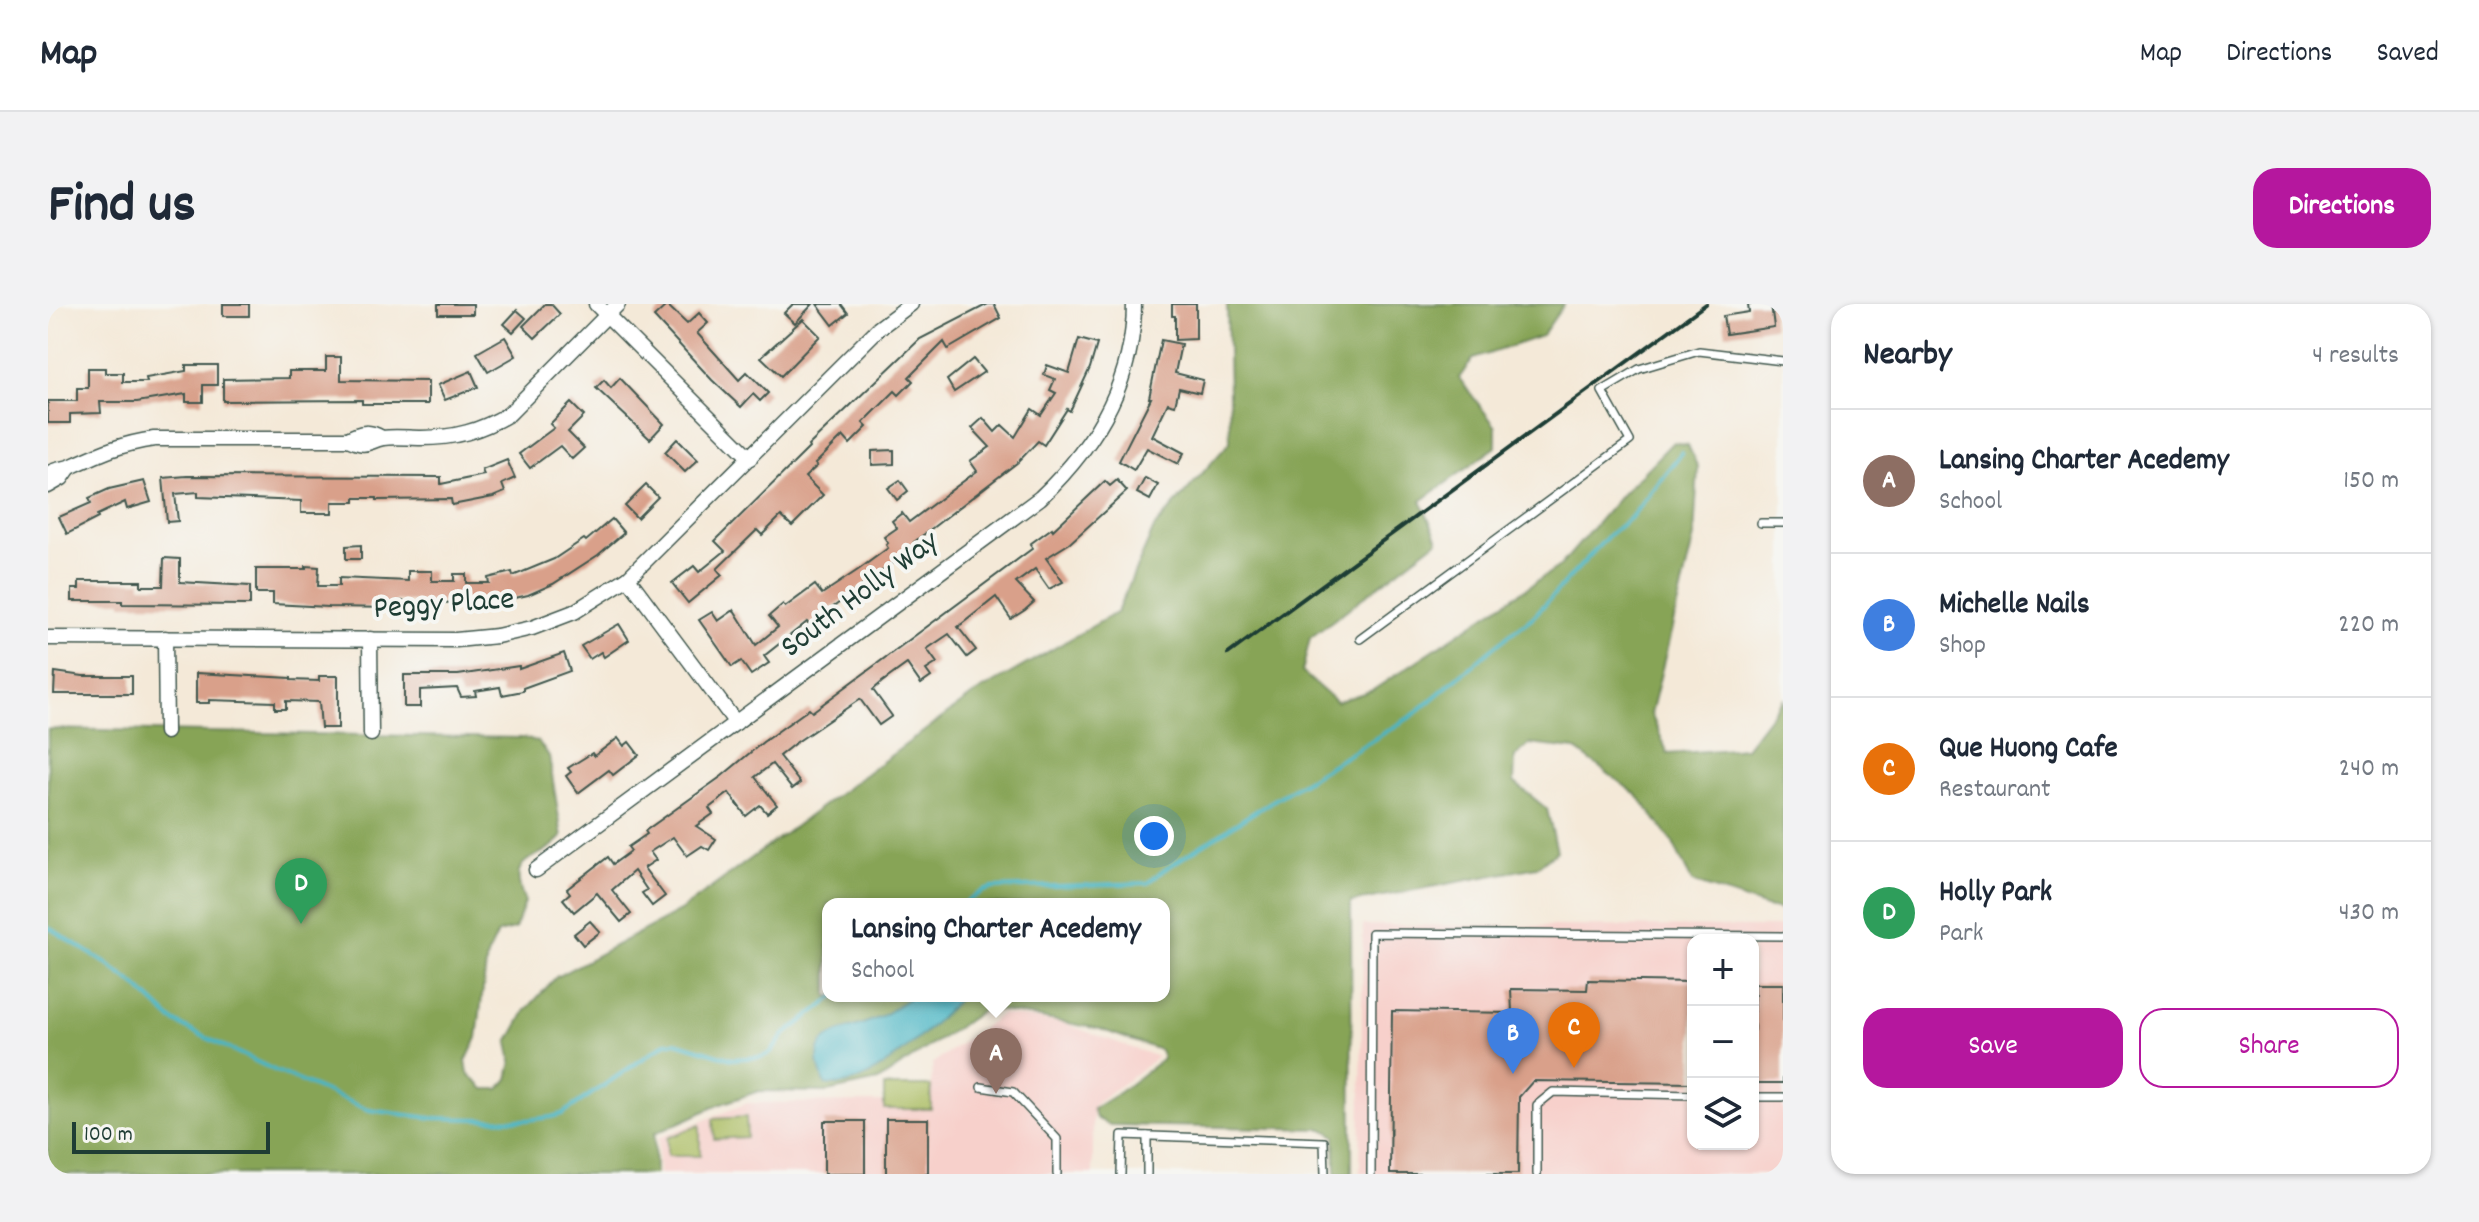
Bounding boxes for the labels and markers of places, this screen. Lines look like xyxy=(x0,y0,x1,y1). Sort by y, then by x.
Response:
pin: D xyxy=(275,858,327,924)
pin: C xyxy=(1548,1002,1600,1068)
pin: B xyxy=(1487,1008,1539,1074)
pin: A xyxy=(970,1028,1022,1094)

